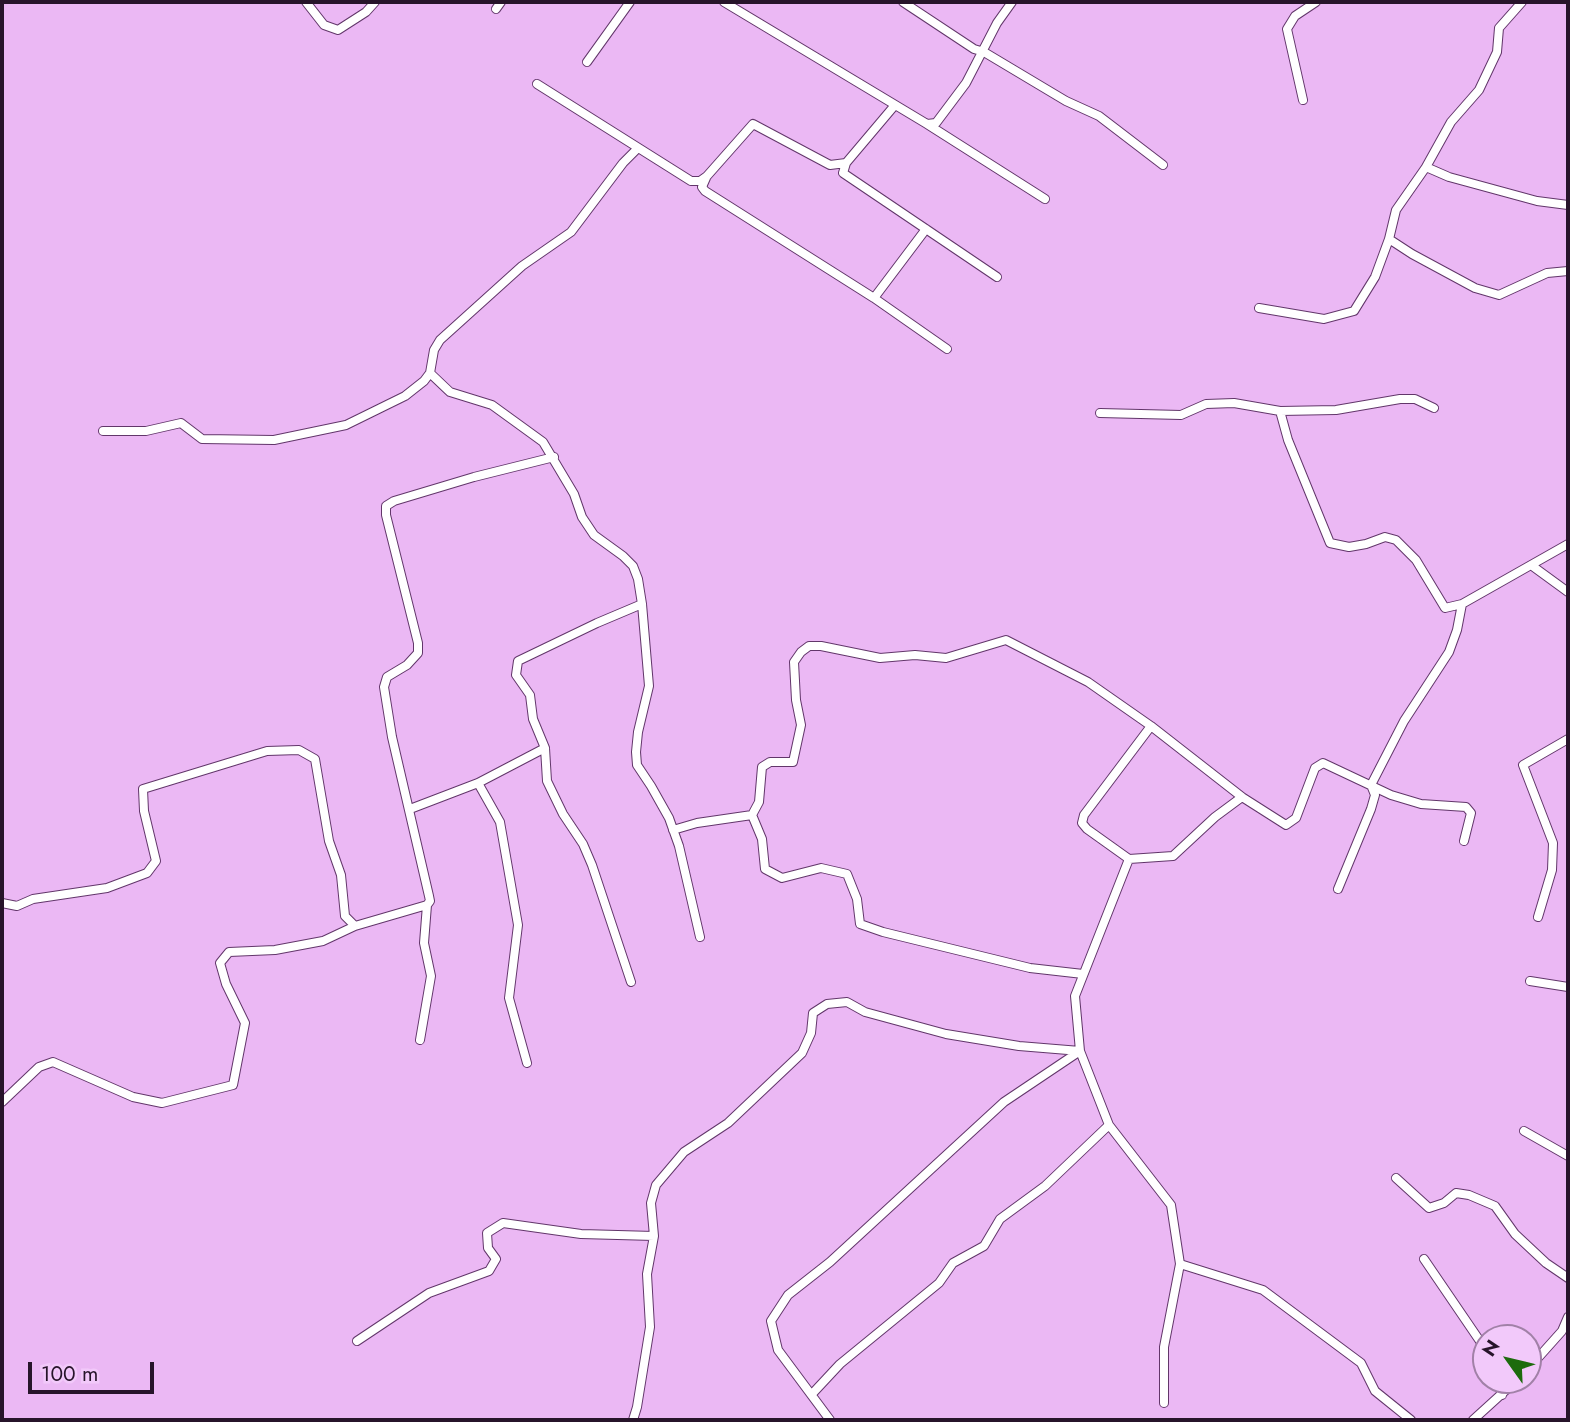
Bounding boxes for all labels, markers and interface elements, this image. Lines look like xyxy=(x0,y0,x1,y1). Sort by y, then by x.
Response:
north arrow xyxy=(1472,1324,1542,1394)
text: N xyxy=(1475,1334,1506,1362)
scale bar xyxy=(32,1348,158,1392)
text: 100 m xyxy=(41,1359,98,1389)

